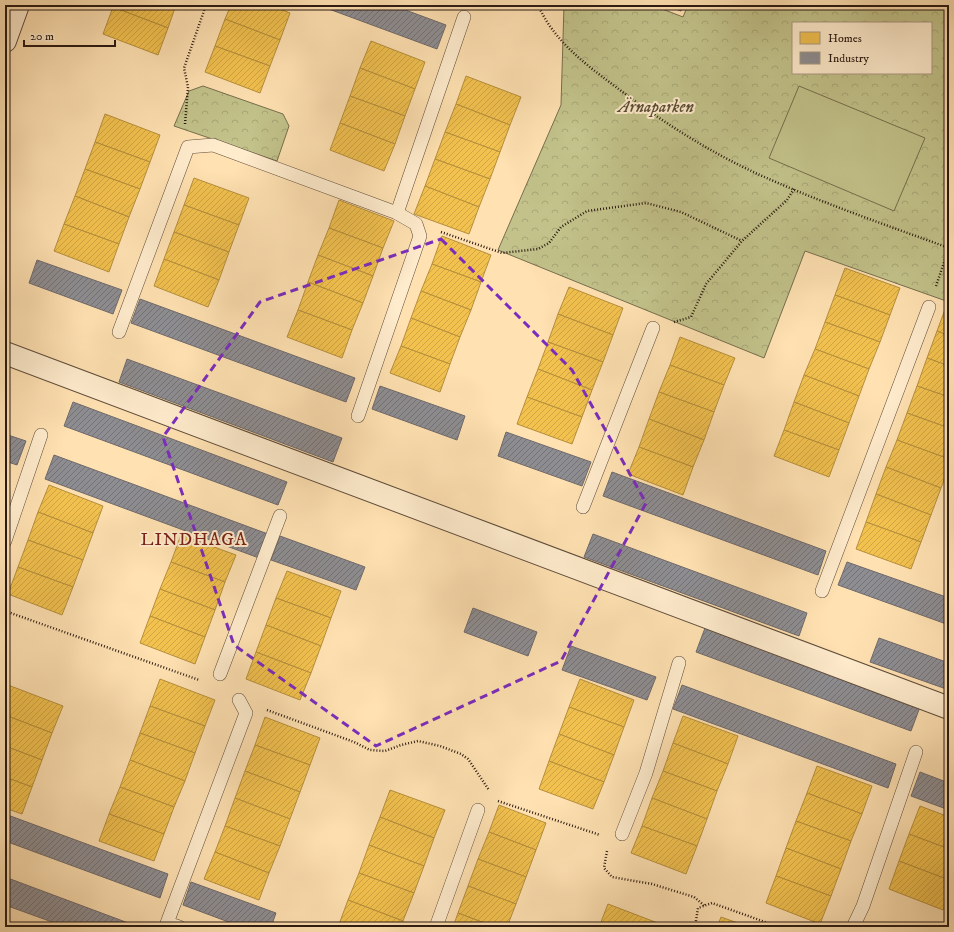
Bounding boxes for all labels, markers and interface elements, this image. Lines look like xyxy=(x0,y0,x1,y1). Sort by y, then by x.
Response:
scale bar xyxy=(24,22,115,48)
legend xyxy=(792,22,932,74)
text: 20 m xyxy=(30,29,54,44)
text: Homes xyxy=(828,31,862,46)
text: Industry xyxy=(828,51,869,66)
park label: Ärnaparken xyxy=(616,96,694,118)
district label: LINDHAGA xyxy=(141,529,247,551)

